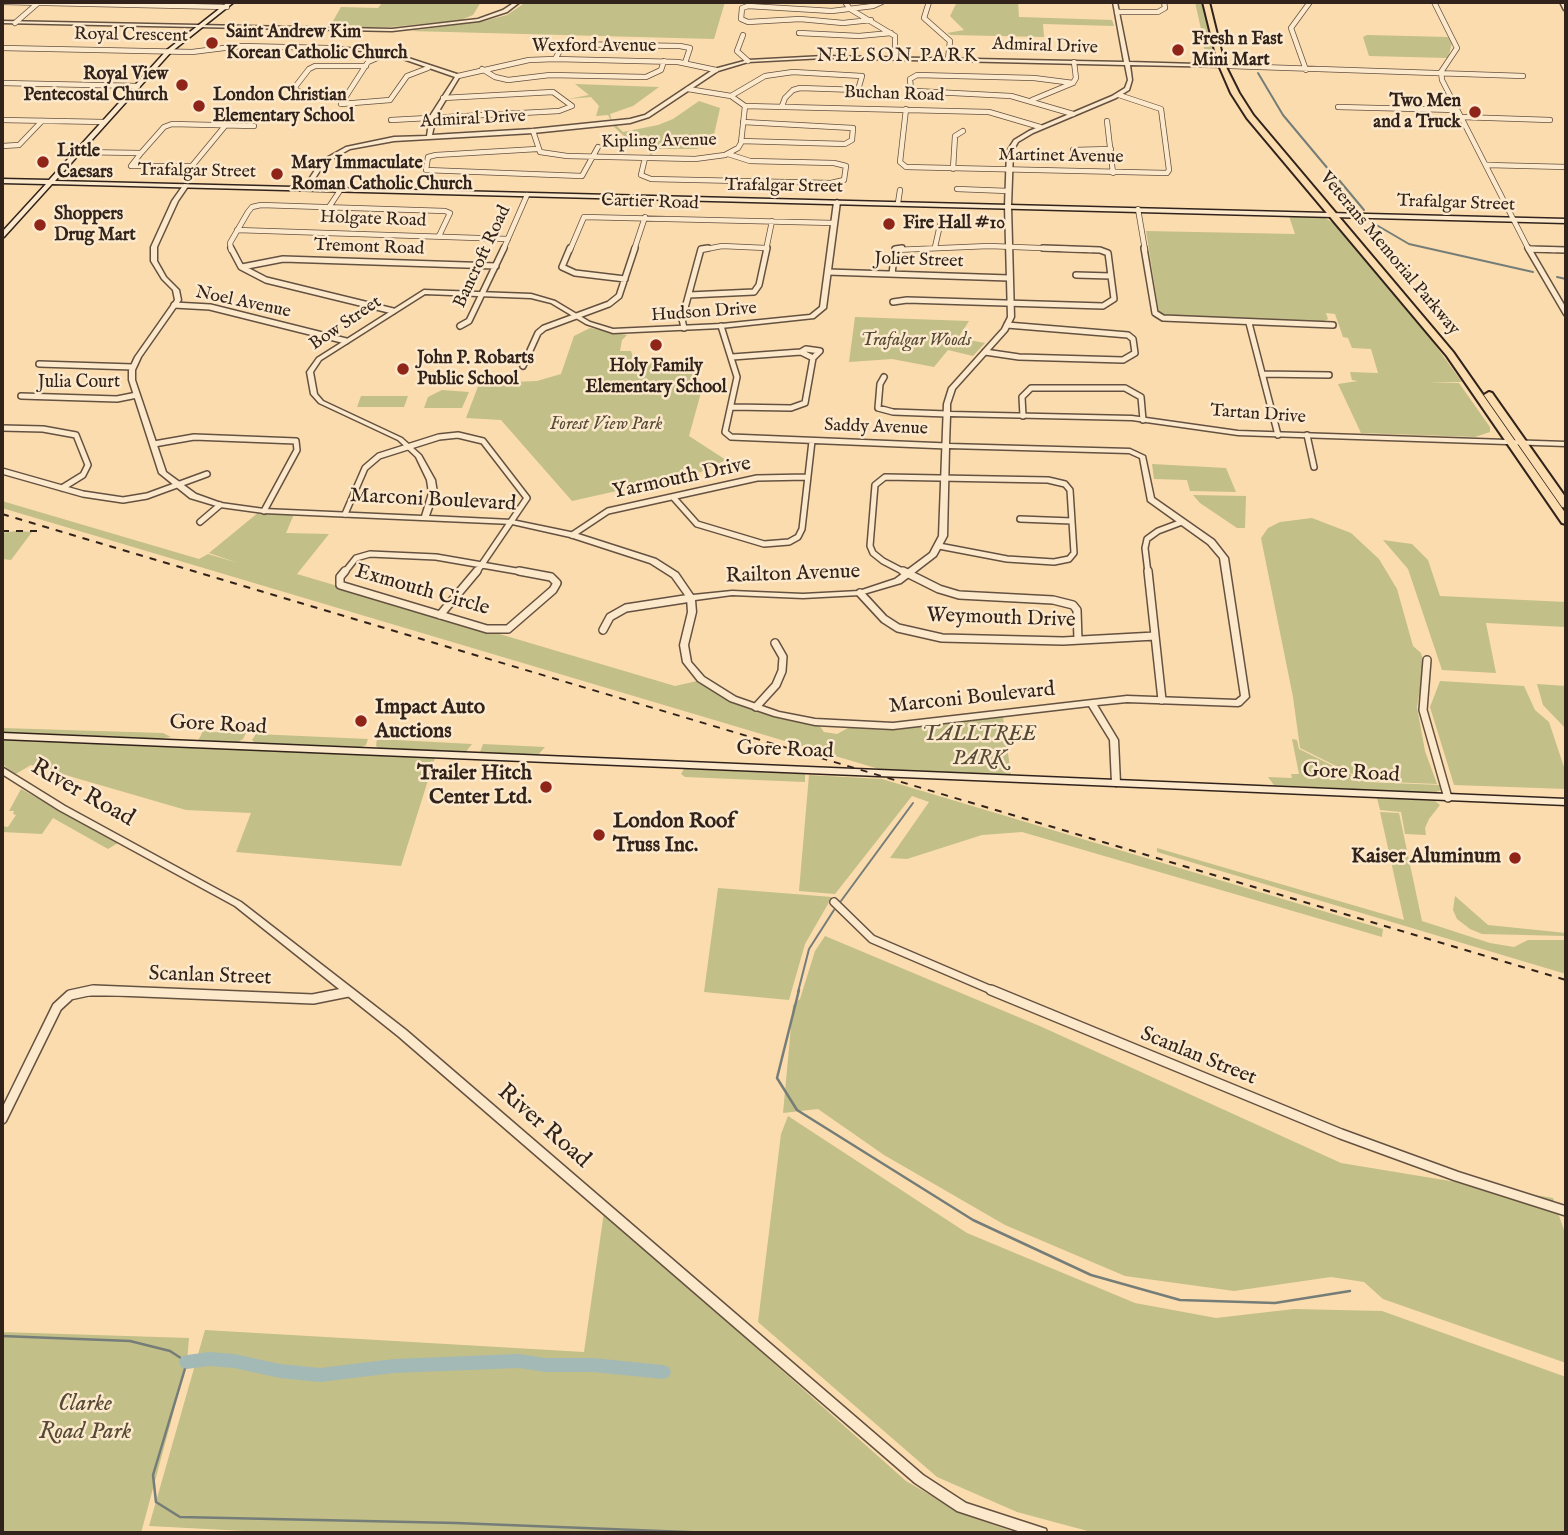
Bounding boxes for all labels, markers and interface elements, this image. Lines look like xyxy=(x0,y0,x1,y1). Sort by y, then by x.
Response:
place label: Saint Andrew Kim Korean Catholic Church xyxy=(226,22,408,64)
street label: Royal Crescent xyxy=(74,24,188,48)
place label: Fresh n Fast Mini Mart xyxy=(1192,29,1283,72)
street label: Admiral Drive xyxy=(992,34,1098,60)
marker: Saint Andrew Kim Korean Catholic Church xyxy=(204,35,220,51)
street label: Wexford Avenue xyxy=(532,36,656,58)
marker: Fresh n Fast Mini Mart xyxy=(1170,42,1186,58)
district label: NELSON PARK xyxy=(818,46,978,68)
place label: Royal View Pentecostal Church xyxy=(23,64,168,106)
marker: Royal View Pentecostal Church xyxy=(174,77,190,93)
street label: Buchan Road xyxy=(843,82,945,108)
place label: London Christian Elementary School xyxy=(213,85,354,128)
place label: Two Men and a Truck xyxy=(1373,91,1461,134)
marker: London Christian Elementary School xyxy=(191,98,207,114)
marker: Two Men and a Truck xyxy=(1467,104,1483,120)
street label: Admiral Drive xyxy=(420,106,526,134)
street label: Kipling Avenue xyxy=(601,130,717,154)
place label: Little Caesars xyxy=(57,141,113,184)
street label: Martinet Avenue xyxy=(998,145,1124,169)
place label: Mary Immaculate Roman Catholic Church xyxy=(291,153,472,196)
marker: Little Caesars xyxy=(35,154,51,170)
street label: Trafalgar Street xyxy=(138,160,256,184)
marker: Mary Immaculate Roman Catholic Church xyxy=(269,166,285,182)
street label: Veterans Memorial Parkway xyxy=(1314,168,1464,340)
street label: Trafalgar Street xyxy=(725,175,843,199)
street label: Cartier Road xyxy=(601,191,699,215)
street label: Trafalgar Street xyxy=(1397,191,1515,217)
street label: Bancroft Road xyxy=(450,202,516,312)
place label: Shoppers Drug Mart xyxy=(54,204,136,246)
street label: Holgate Road xyxy=(319,207,427,233)
place label: Fire Hall #10 xyxy=(903,213,1005,235)
marker: Fire Hall #10 xyxy=(881,216,897,232)
marker: Shoppers Drug Mart xyxy=(32,217,48,233)
street label: Tremont Road xyxy=(313,235,425,261)
street label: Joliet Street xyxy=(874,249,964,273)
street label: Noel Avenue xyxy=(193,282,293,324)
street label: Bow Street xyxy=(306,292,386,356)
street label: Hudson Drive xyxy=(651,299,757,327)
park label: Trafalgar Woods xyxy=(861,330,971,352)
marker: Holy Family Elementary School xyxy=(648,337,664,353)
place label: John P. Robarts Public School xyxy=(417,348,534,390)
place label: Holy Family Elementary School xyxy=(585,356,727,398)
marker: John P. Robarts Public School xyxy=(395,361,411,377)
street label: Julia Court xyxy=(38,372,120,394)
street label: Tartan Drive xyxy=(1210,401,1306,429)
park label: Forest View Park xyxy=(550,414,662,436)
street label: Saddy Avenue xyxy=(824,415,928,441)
street label: Yarmouth Drive xyxy=(611,452,753,506)
street label: Marconi Boulevard xyxy=(349,484,517,518)
street label: Exmouth Circle xyxy=(352,560,492,622)
street label: Railton Avenue xyxy=(725,560,861,590)
street label: Weymouth Drive xyxy=(926,604,1076,634)
street label: Marconi Boulevard xyxy=(888,678,1056,720)
place label: Impact Auto Auctions xyxy=(375,696,485,746)
street label: Gore Road xyxy=(169,711,267,741)
marker: Impact Auto Auctions xyxy=(353,713,369,729)
park label: TALLTREE PARK xyxy=(922,723,1036,773)
street label: Gore Road xyxy=(736,737,834,765)
street label: River Road xyxy=(25,754,139,834)
street label: Gore Road xyxy=(1302,759,1400,789)
place label: Trailer Hitch Center Ltd. xyxy=(417,762,532,812)
marker: Trailer Hitch Center Ltd. xyxy=(538,779,554,795)
place label: London Roof Truss Inc. xyxy=(613,810,735,860)
marker: London Roof Truss Inc. xyxy=(591,827,607,843)
place label: Kaiser Aluminum xyxy=(1351,845,1501,871)
marker: Kaiser Aluminum xyxy=(1507,850,1523,866)
street label: Scanlan Street xyxy=(148,962,272,992)
street label: Scanlan Street xyxy=(1136,1022,1260,1092)
street label: River Road xyxy=(490,1079,596,1175)
park label: Clarke Road Park xyxy=(39,1391,131,1447)

